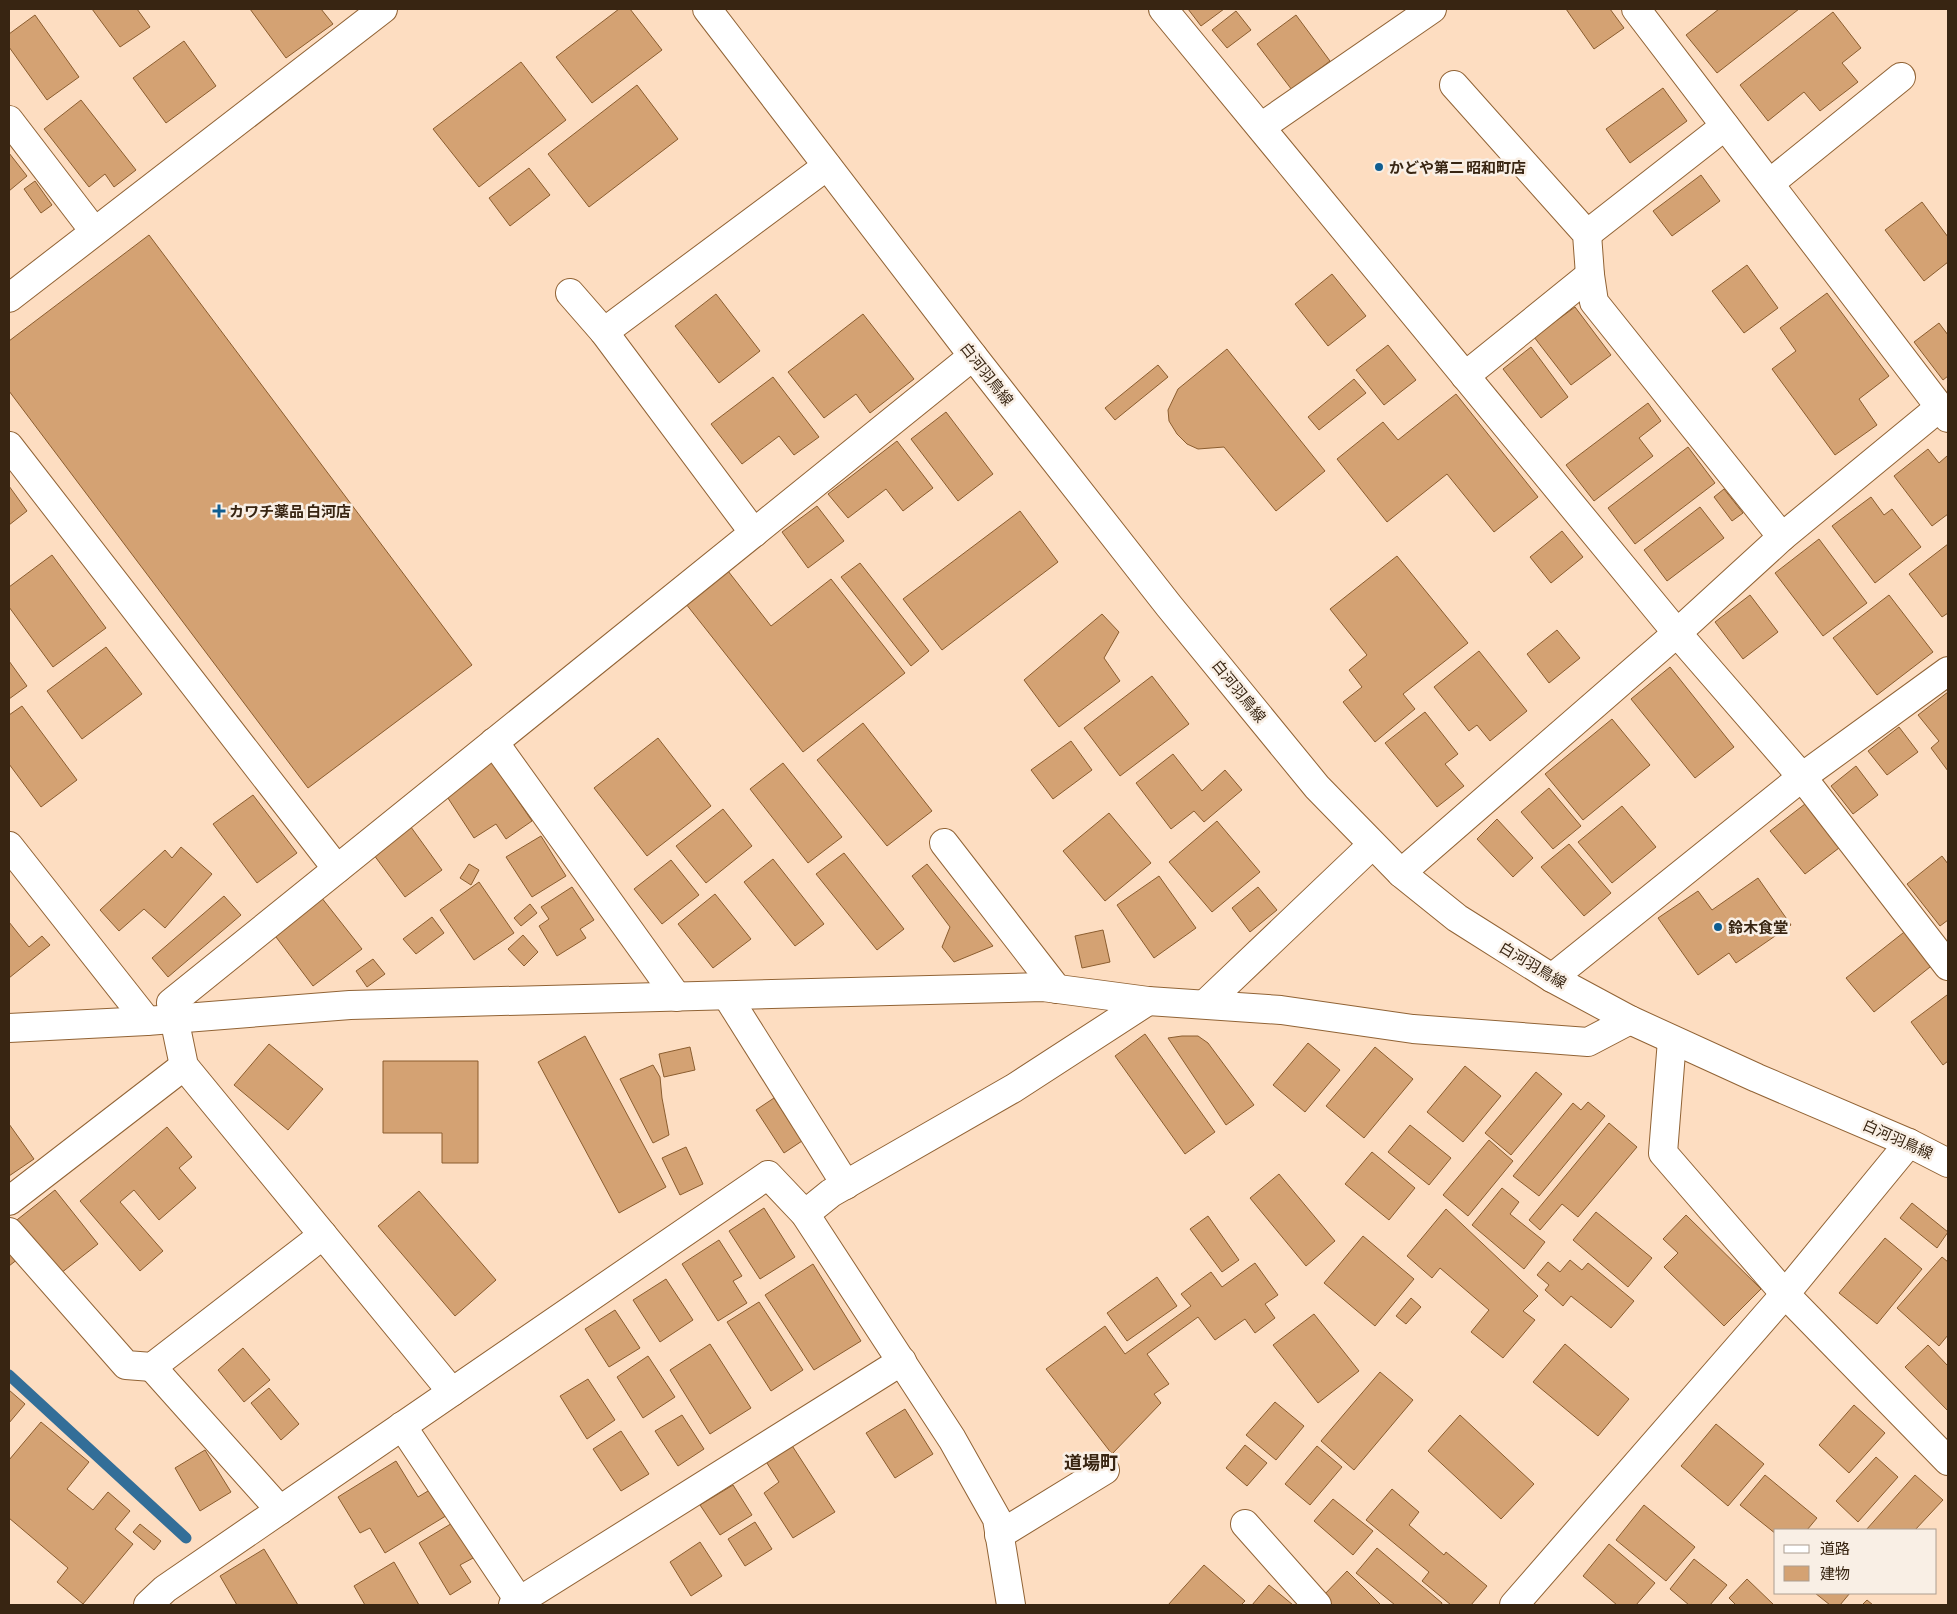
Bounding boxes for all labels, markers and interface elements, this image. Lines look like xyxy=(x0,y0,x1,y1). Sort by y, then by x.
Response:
place label: かどや第二 昭和町店 xyxy=(1389,159,1526,176)
marker: かどや第二 昭和町店 xyxy=(1373,161,1385,173)
street label: 白河羽鳥線 xyxy=(957,339,1017,409)
place label: カワチ薬品 白河店 xyxy=(229,503,351,520)
marker: カワチ薬品 白河店 xyxy=(213,505,225,517)
street label: 白河羽鳥線 xyxy=(1209,657,1269,725)
place label: 鈴木食堂 xyxy=(1728,919,1788,936)
marker: 鈴木食堂 xyxy=(1712,921,1724,933)
street label: 白河羽鳥線 xyxy=(1496,938,1570,992)
street label: 白河羽鳥線 xyxy=(1860,1116,1936,1162)
district label: 道場町 xyxy=(1064,1452,1118,1473)
legend xyxy=(1774,1529,1937,1594)
text: 道路 xyxy=(1820,1540,1850,1557)
text: 建物 xyxy=(1820,1565,1850,1582)

